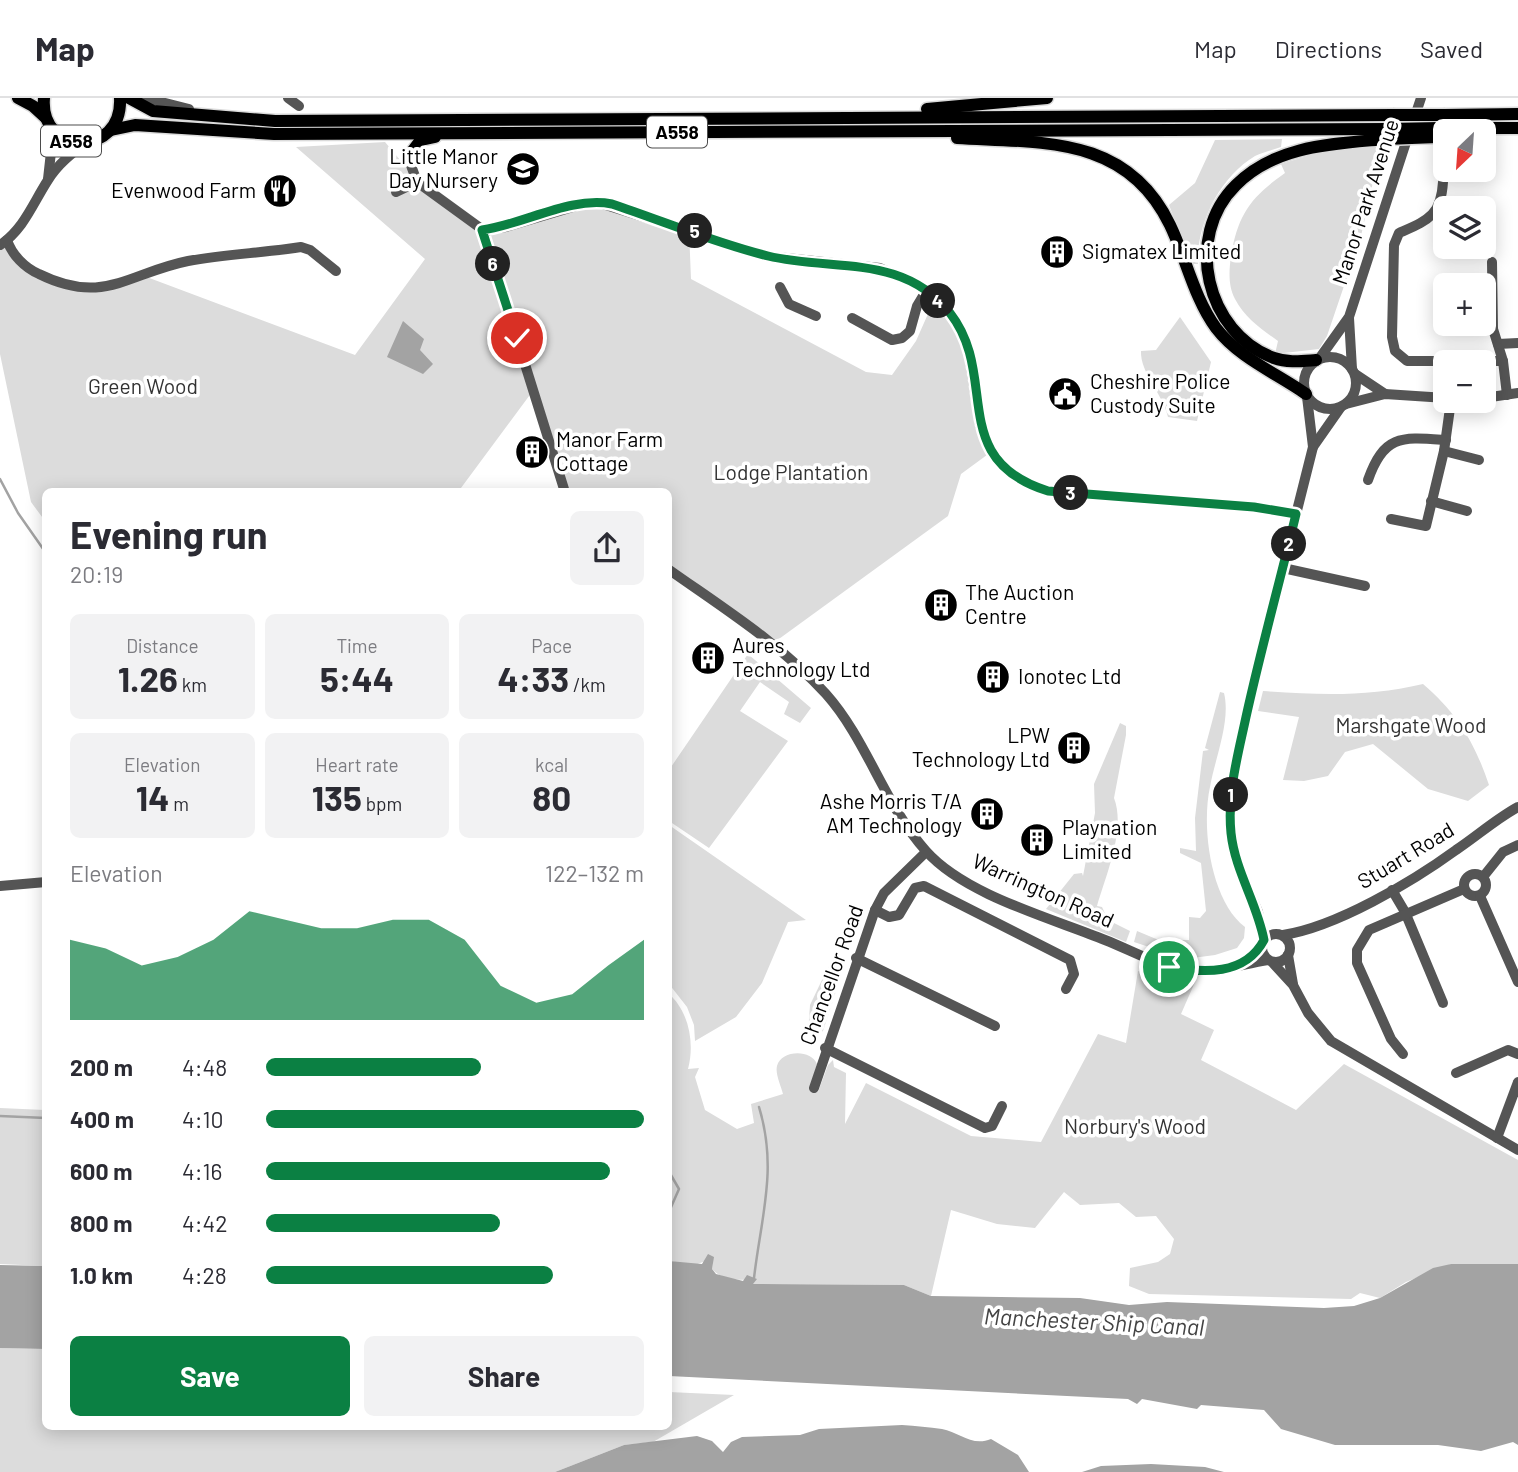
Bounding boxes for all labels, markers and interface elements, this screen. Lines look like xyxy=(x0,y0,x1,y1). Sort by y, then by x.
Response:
text: Map xyxy=(35,28,95,68)
text: Map xyxy=(1194,34,1237,63)
text: Directions xyxy=(1275,34,1382,63)
text: Saved xyxy=(1420,34,1483,63)
road number: A558 xyxy=(647,116,707,148)
street label: Manor Park Avenue xyxy=(1326,116,1403,287)
north arrow xyxy=(1433,119,1496,182)
map controls xyxy=(1433,119,1496,413)
road number: A558 xyxy=(41,126,101,156)
place label: Little Manor Day Nursery xyxy=(388,143,498,192)
school or university icon: Little Manor Day Nursery xyxy=(504,150,542,188)
restaurant icon: Evenwood Farm xyxy=(261,172,299,210)
place label: Evenwood Farm xyxy=(111,177,256,202)
button: layers xyxy=(1433,196,1496,259)
pin: 5 xyxy=(678,214,712,248)
text: 5 xyxy=(689,219,700,242)
building icon: Sigmatex Limited xyxy=(1038,233,1076,271)
place label: Sigmatex Limited xyxy=(1082,238,1241,263)
pin: 6 xyxy=(476,246,510,282)
text: 6 xyxy=(487,252,498,275)
button: + xyxy=(1433,273,1496,336)
pin: 4 xyxy=(920,284,956,318)
text: 4 xyxy=(932,289,943,312)
pin xyxy=(487,308,547,368)
icon: check xyxy=(498,319,536,357)
button: − xyxy=(1433,350,1496,413)
place label: Cheshire Police Custody Suite xyxy=(1090,368,1230,417)
park label: Green Wood xyxy=(88,373,198,398)
public building icon: Cheshire Police Custody Suite xyxy=(1046,375,1084,413)
place label: Manor Farm Cottage xyxy=(556,426,663,475)
building icon: Manor Farm Cottage xyxy=(513,433,551,471)
park label: Lodge Plantation xyxy=(714,459,868,484)
pin: 3 xyxy=(1054,476,1088,510)
text: 3 xyxy=(1065,481,1076,504)
text: Evening run xyxy=(70,511,268,557)
button: share xyxy=(570,511,644,585)
pin: 2 xyxy=(1272,526,1306,562)
text: 2 xyxy=(1283,532,1294,555)
text: 20:19 xyxy=(70,560,123,588)
place label: The Auction Centre xyxy=(965,579,1074,628)
building icon: The Auction Centre xyxy=(922,586,960,624)
place label: Aures Technology Ltd xyxy=(732,632,870,681)
text: Distance xyxy=(126,634,199,657)
text: Time xyxy=(336,634,378,657)
text: Pace xyxy=(531,634,572,657)
building icon: Aures Technology Ltd xyxy=(689,639,727,677)
text: 1.26 xyxy=(118,657,178,699)
text: 5:44 xyxy=(320,657,394,699)
text: 4:33 xyxy=(497,657,569,699)
building icon: Ionotec Ltd xyxy=(974,658,1012,696)
place label: Ionotec Ltd xyxy=(1018,663,1121,688)
text: km xyxy=(178,673,207,696)
text: /km xyxy=(569,673,606,696)
park label: Marshgate Wood xyxy=(1335,712,1487,737)
place label: LPW Technology Ltd xyxy=(912,722,1050,771)
building icon: LPW Technology Ltd xyxy=(1055,729,1093,767)
text: Elevation xyxy=(124,753,201,776)
text: Heart rate xyxy=(315,753,399,776)
text: kcal xyxy=(535,753,568,776)
text: 14 xyxy=(136,776,169,818)
text: 135 xyxy=(312,776,362,818)
text: 80 xyxy=(532,776,571,818)
pin: 1 xyxy=(1214,778,1248,812)
text: 1 xyxy=(1227,783,1234,806)
place label: Ashe Morris T/A AM Technology xyxy=(820,788,962,837)
text: m xyxy=(169,792,189,815)
text: bpm xyxy=(362,792,402,815)
building icon: Ashe Morris T/A AM Technology xyxy=(968,795,1006,833)
place label: Playnation Limited xyxy=(1062,814,1157,863)
street label: Stuart Road xyxy=(1352,816,1458,893)
building icon: Playnation Limited xyxy=(1018,821,1056,859)
street label: Warrington Road xyxy=(969,847,1118,932)
text: Elevation xyxy=(70,859,163,887)
text: 122–132 m xyxy=(545,859,644,887)
street label: Chancellor Road xyxy=(794,901,868,1048)
pin xyxy=(1139,937,1199,997)
icon: arrive xyxy=(1150,948,1188,986)
text: 200 m xyxy=(70,1053,133,1081)
text: 4:48 xyxy=(182,1053,227,1081)
text: 400 m xyxy=(70,1105,134,1133)
text: 4:10 xyxy=(182,1105,224,1133)
park label: Norbury's Wood xyxy=(1064,1113,1206,1138)
text: 600 m xyxy=(70,1157,132,1185)
text: 4:16 xyxy=(182,1157,222,1185)
text: 800 m xyxy=(70,1209,132,1237)
text: 4:42 xyxy=(182,1209,227,1237)
text: 1.0 km xyxy=(70,1261,133,1289)
text: 4:28 xyxy=(182,1261,227,1289)
water label: Manchester Ship Canal xyxy=(983,1301,1205,1341)
button: Save xyxy=(70,1336,350,1416)
button: Share xyxy=(364,1336,644,1416)

